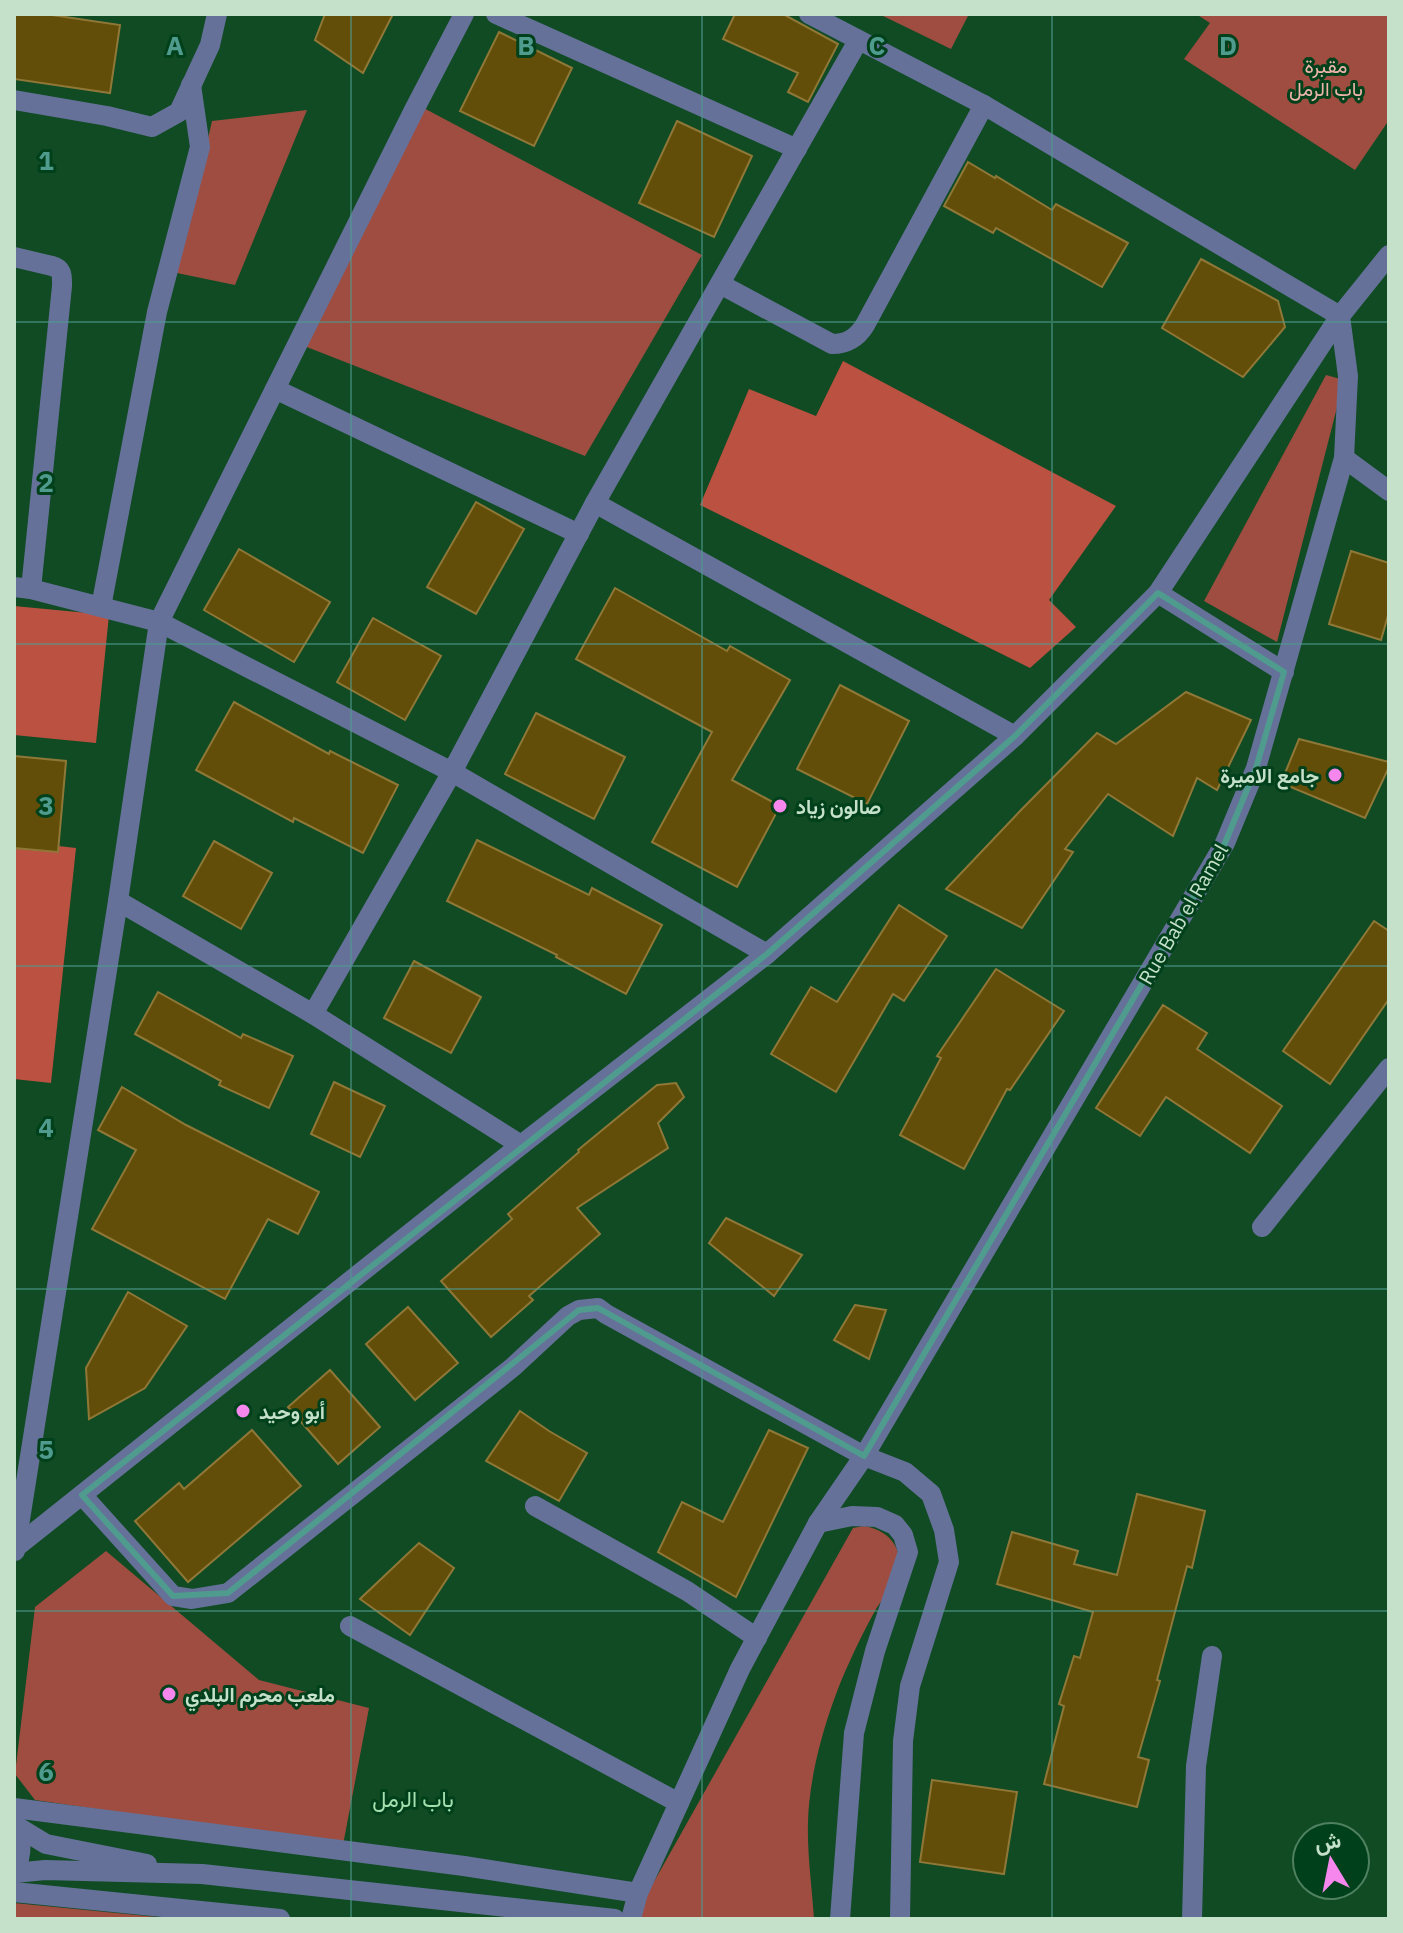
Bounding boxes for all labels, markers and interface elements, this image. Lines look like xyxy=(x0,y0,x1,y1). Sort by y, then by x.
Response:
text: A xyxy=(166,28,184,62)
text: B xyxy=(517,28,535,62)
text: C xyxy=(869,28,886,62)
text: D xyxy=(1219,28,1237,62)
park label: مقبرة باب الرمل xyxy=(1289,52,1363,102)
text: 1 xyxy=(38,143,54,177)
text: 2 xyxy=(38,465,54,499)
place label: جامع الاميرة xyxy=(1220,762,1319,790)
marker: جامع الاميرة xyxy=(1326,766,1344,784)
text: 3 xyxy=(38,788,54,822)
place label: صالون زياد xyxy=(796,793,881,820)
marker: صالون زياد xyxy=(771,797,789,815)
street label: Rue Bab el Ramel xyxy=(1132,839,1234,989)
text: 4 xyxy=(38,1110,54,1144)
place label: أبو وحيد xyxy=(259,1398,325,1425)
marker: أبو وحيد xyxy=(234,1402,252,1420)
text: 5 xyxy=(38,1432,54,1466)
place label: ملعب محرم البلدي xyxy=(185,1681,335,1712)
marker: ملعب محرم البلدي xyxy=(160,1685,178,1703)
text: 6 xyxy=(38,1754,54,1788)
district label: باب الرمل xyxy=(372,1784,454,1813)
north arrow xyxy=(1291,1821,1371,1901)
text: ش xyxy=(1312,1824,1343,1857)

